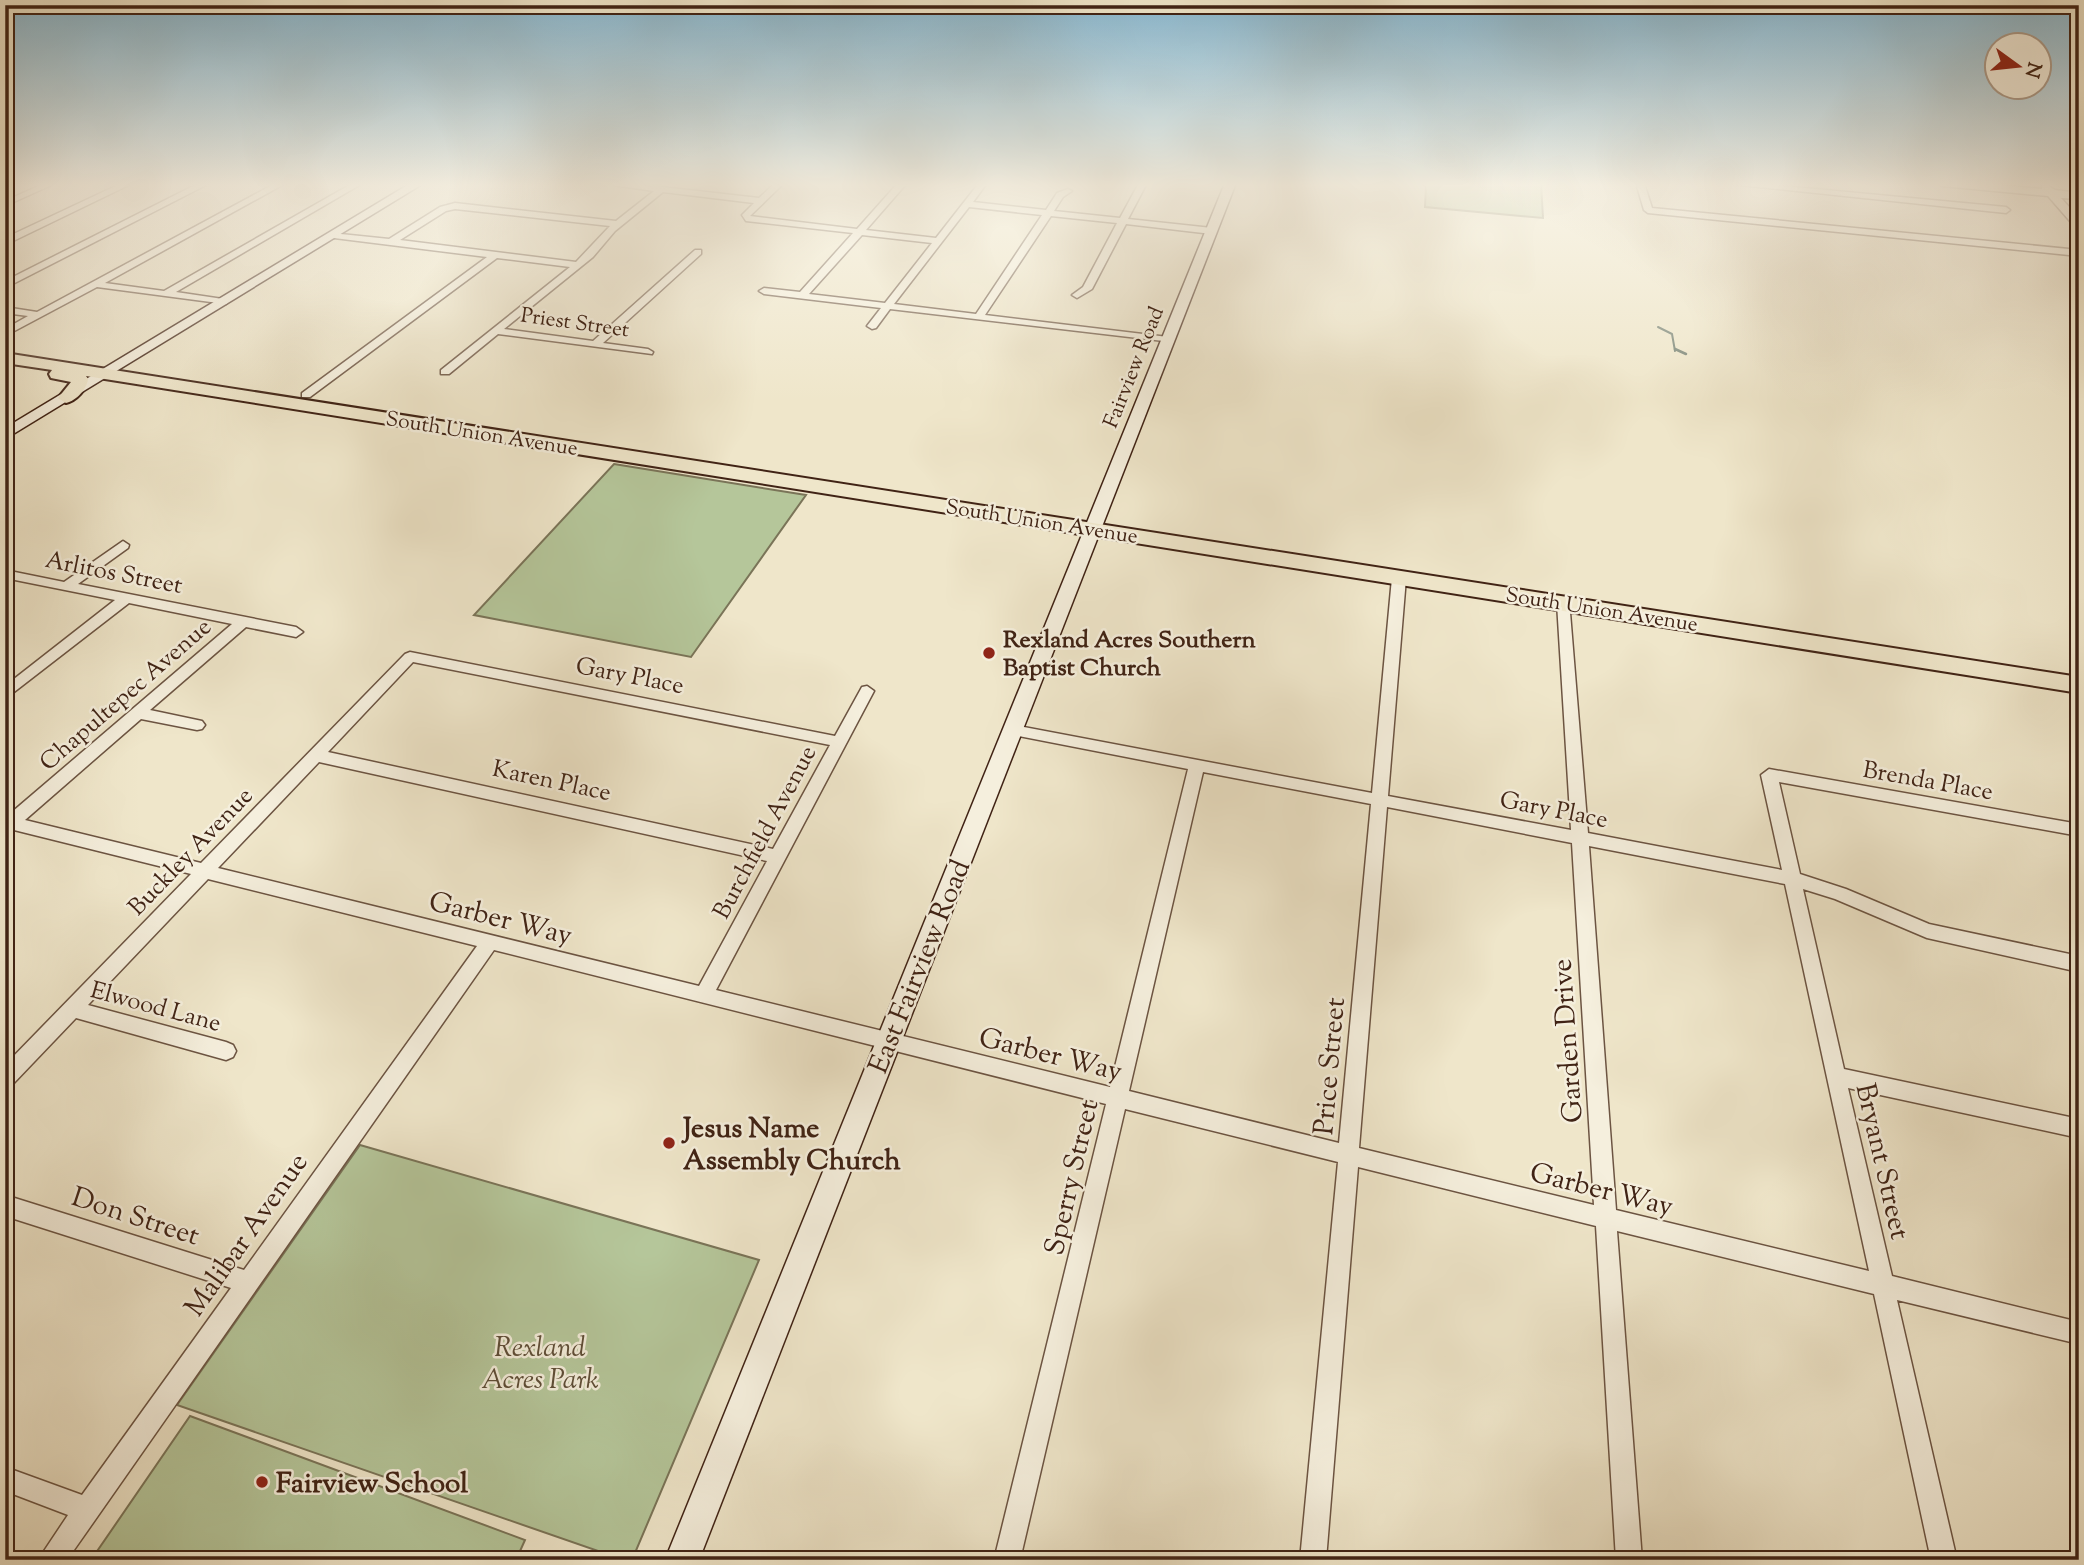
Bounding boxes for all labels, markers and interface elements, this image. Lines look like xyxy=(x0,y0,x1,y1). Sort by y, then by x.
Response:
north arrow xyxy=(1982,32,2052,102)
text: N xyxy=(2017,59,2047,81)
street label: Priest Street xyxy=(519,302,631,346)
street label: Fairview Road xyxy=(1097,302,1173,433)
street label: South Union Avenue xyxy=(384,405,580,465)
street label: South Union Avenue xyxy=(944,493,1140,553)
street label: Arlitos Street xyxy=(42,544,185,604)
street label: South Union Avenue xyxy=(1504,581,1700,641)
street label: Chapultepec Avenue xyxy=(33,611,220,780)
place label: Rexland Acres Southern Baptist Church xyxy=(1003,624,1256,686)
marker: Rexland Acres Southern Baptist Church xyxy=(981,645,997,661)
street label: Gary Place xyxy=(573,650,687,704)
street label: Burchfield Avenue xyxy=(706,740,826,926)
street label: Karen Place xyxy=(489,753,614,811)
street label: Brenda Place xyxy=(1860,754,1996,810)
street label: Buckley Avenue xyxy=(121,780,262,924)
street label: Gary Place xyxy=(1497,784,1611,838)
street label: East Fairview Road xyxy=(860,854,982,1080)
street label: Garber Way xyxy=(424,883,576,957)
street label: Garden Drive xyxy=(1543,957,1595,1124)
street label: Elwood Lane xyxy=(86,974,225,1042)
street label: Price Street xyxy=(1305,996,1357,1137)
street label: Garber Way xyxy=(974,1019,1126,1093)
street label: Bryant Street xyxy=(1844,1080,1919,1244)
street label: Sperry Street xyxy=(1036,1096,1110,1259)
place label: Jesus Name Assembly Church xyxy=(681,1110,901,1182)
marker: Jesus Name Assembly Church xyxy=(661,1135,677,1151)
street label: Malibar Avenue xyxy=(176,1146,319,1326)
street label: Garber Way xyxy=(1525,1154,1677,1228)
street label: Don Street xyxy=(66,1178,205,1257)
park label: Rexland Acres Park xyxy=(481,1329,599,1401)
place label: Fairview School xyxy=(276,1465,468,1505)
marker: Fairview School xyxy=(254,1474,270,1490)

